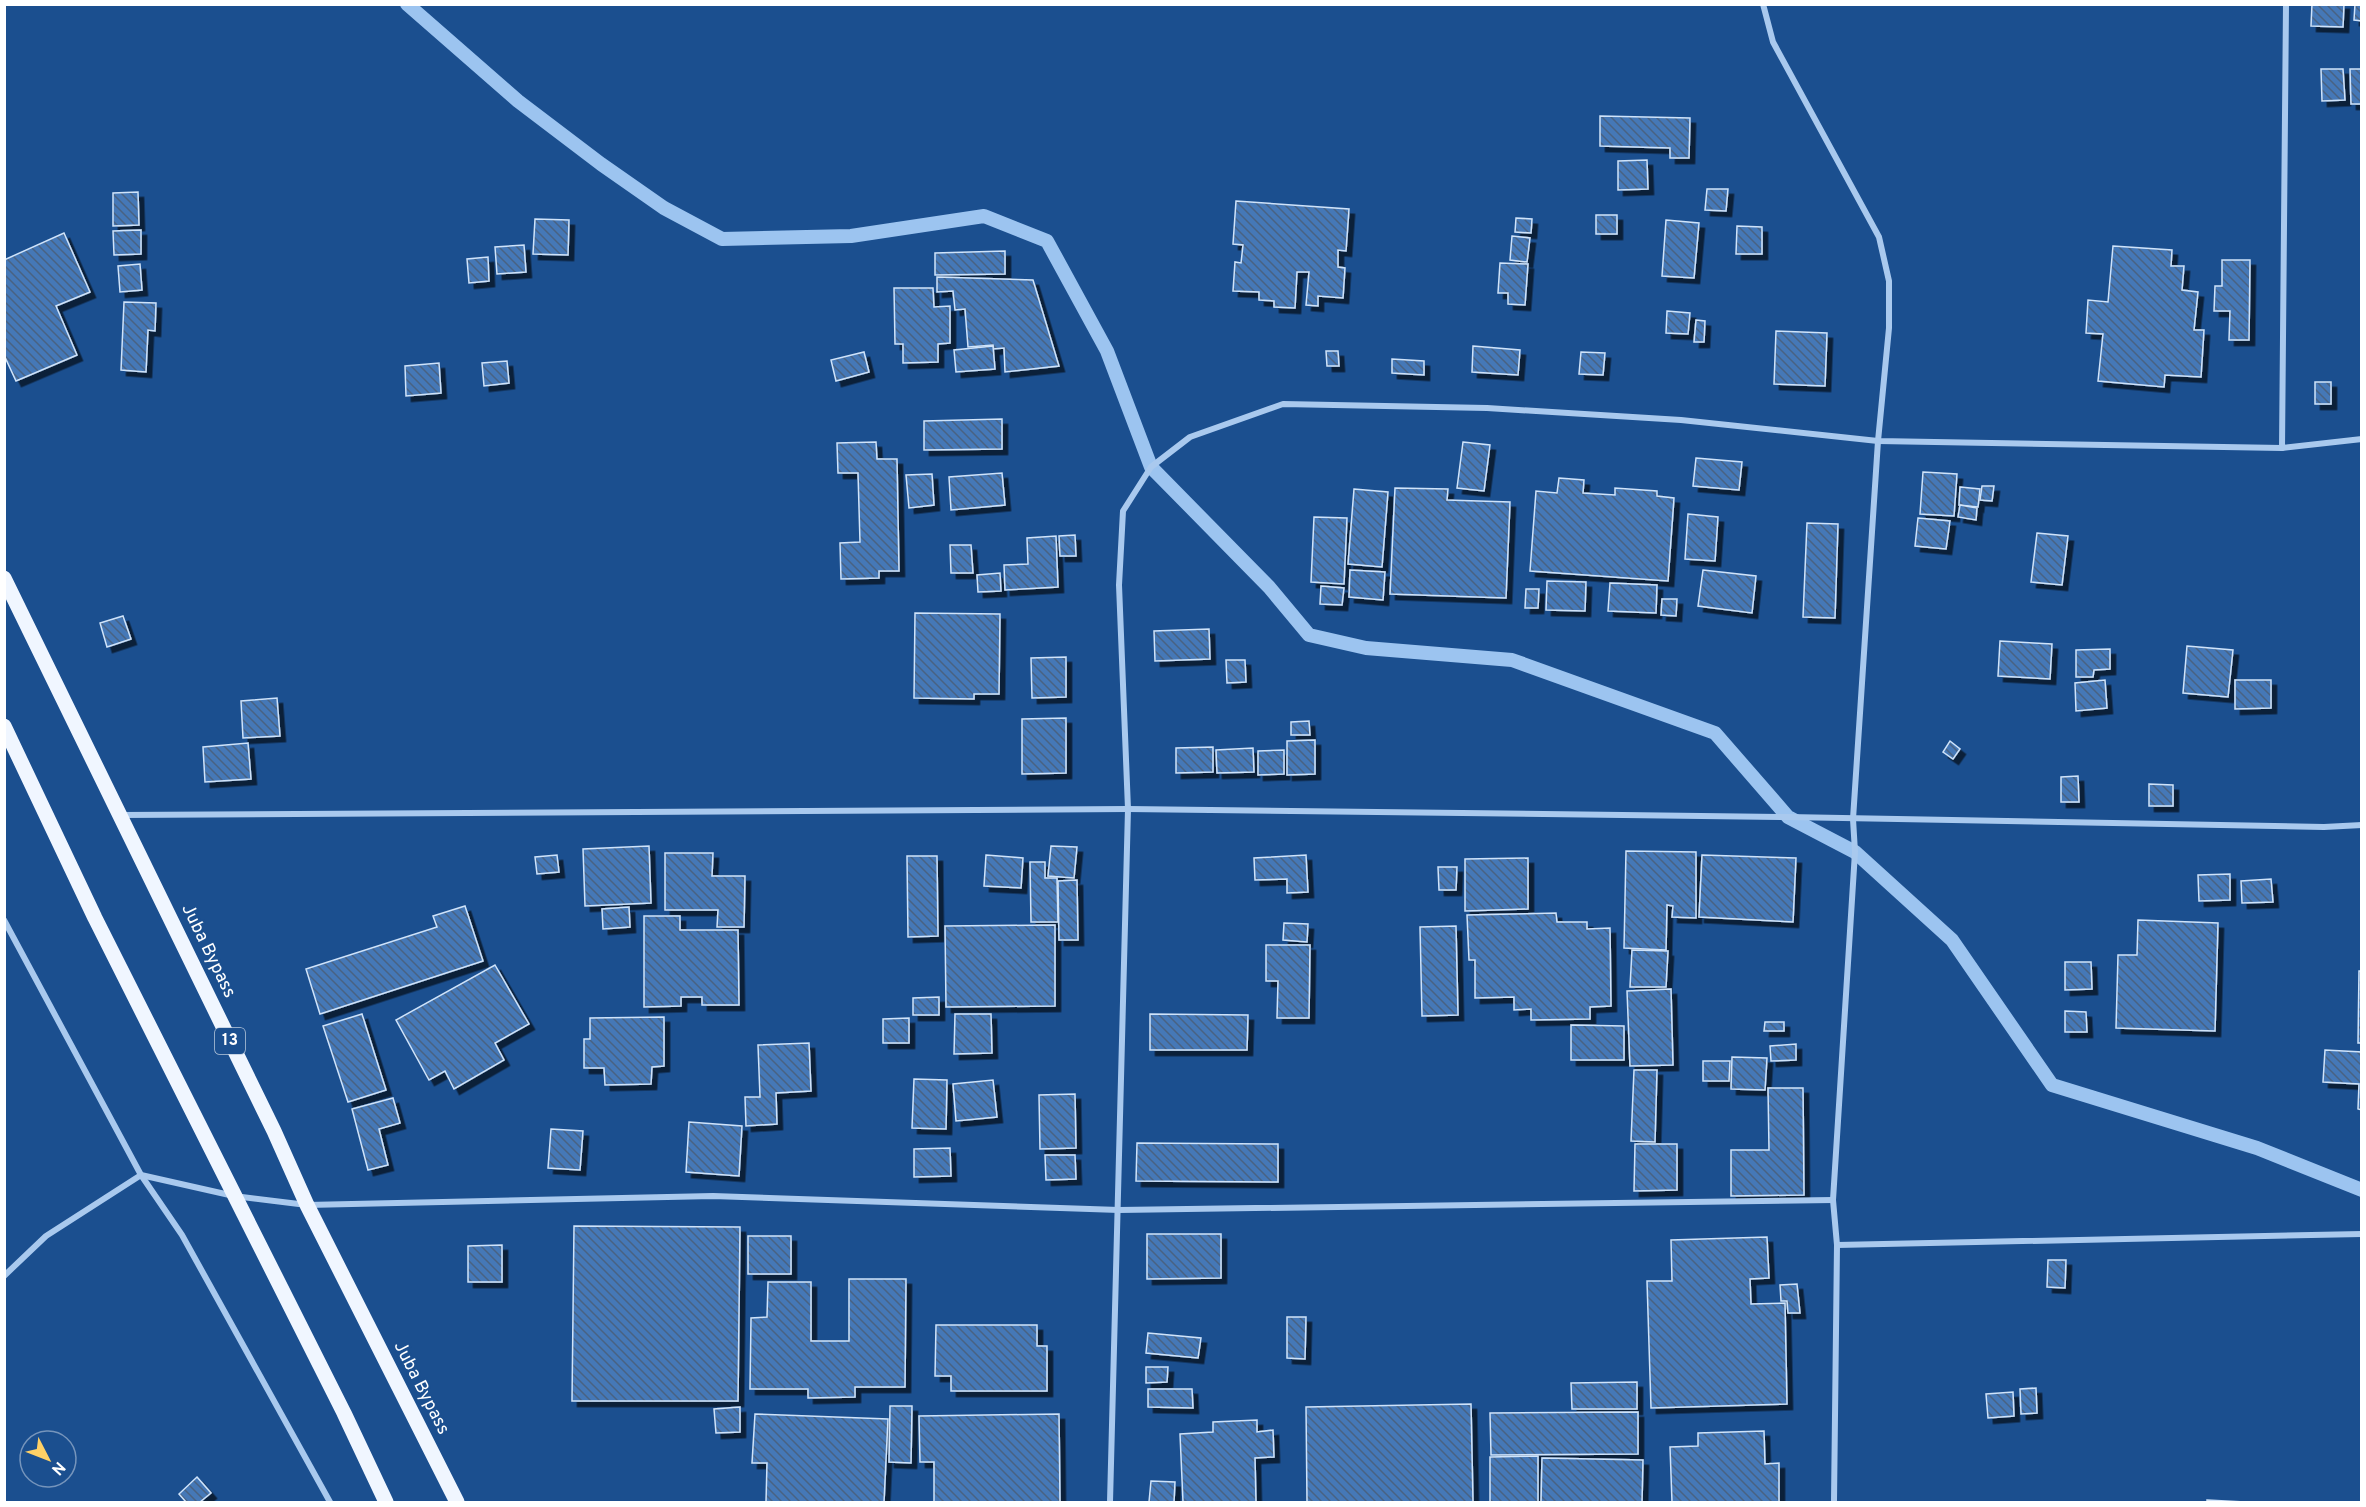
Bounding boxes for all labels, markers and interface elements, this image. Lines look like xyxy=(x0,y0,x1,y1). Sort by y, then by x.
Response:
street label: Juba Bypass xyxy=(175,900,241,1002)
road number: 13 xyxy=(215,1028,245,1054)
street label: Juba Bypass xyxy=(388,1337,454,1439)
north arrow xyxy=(18,1429,78,1489)
text: N xyxy=(46,1457,69,1479)

